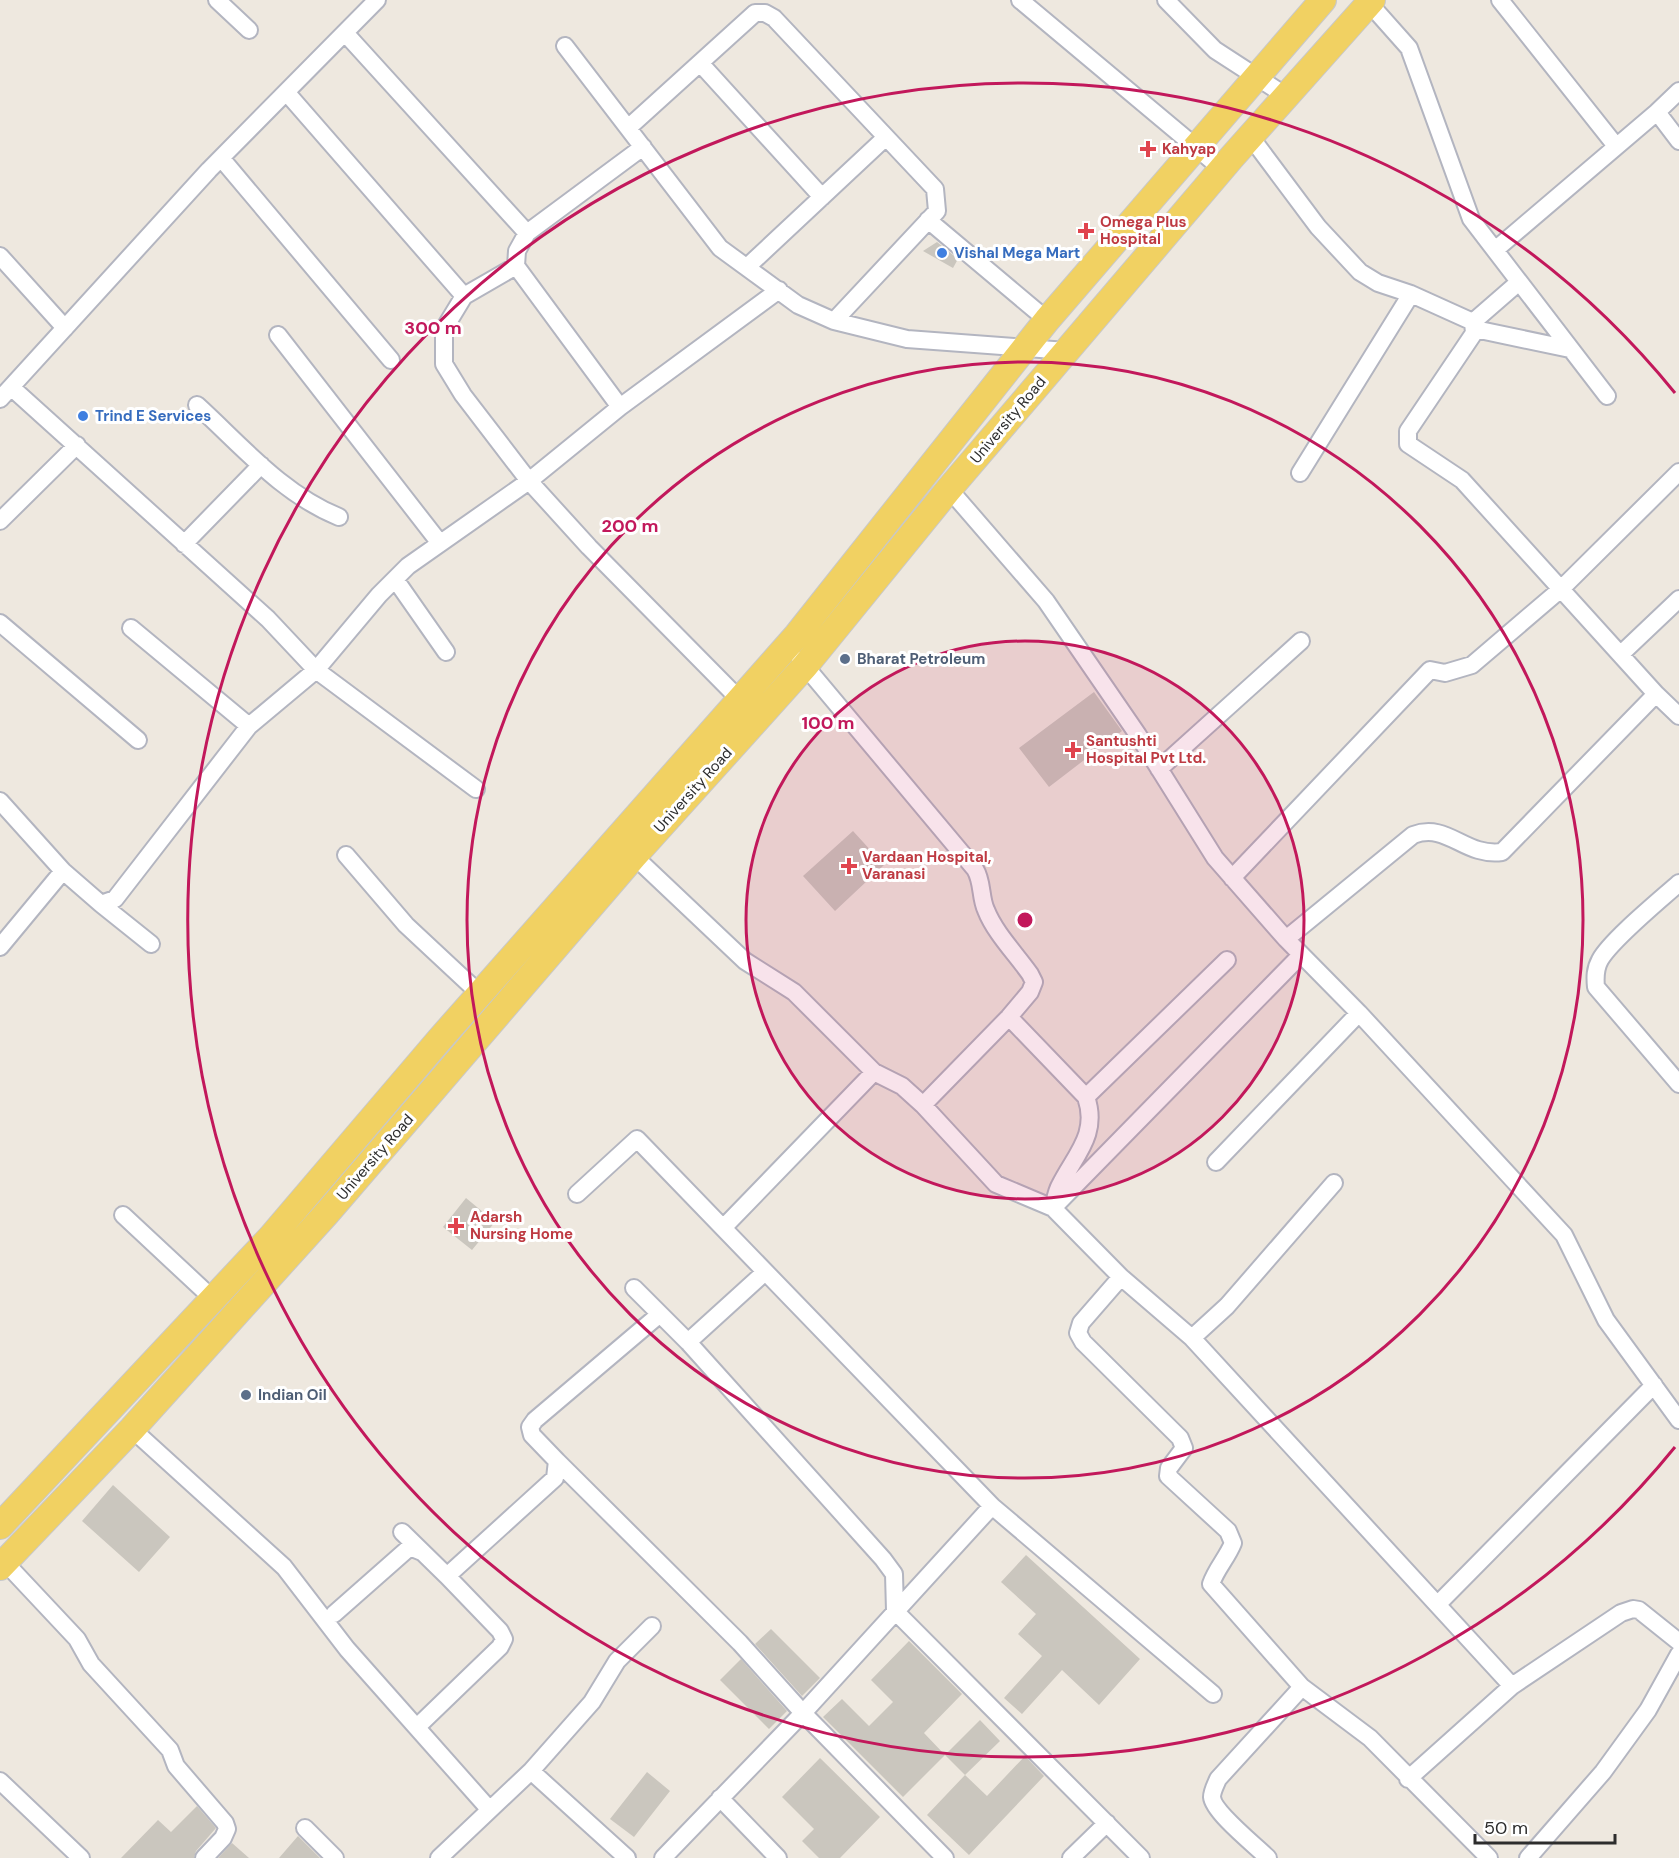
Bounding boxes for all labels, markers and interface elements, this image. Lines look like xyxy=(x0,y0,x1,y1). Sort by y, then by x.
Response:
place label: Kahyap xyxy=(1162,139,1216,159)
marker: Kahyap xyxy=(1139,140,1157,158)
place label: Omega Plus Hospital xyxy=(1100,212,1186,249)
marker: Omega Plus Hospital xyxy=(1077,222,1095,240)
place label: Vishal Mega Mart xyxy=(954,243,1080,263)
marker: Vishal Mega Mart xyxy=(935,246,949,260)
text: 300 m xyxy=(404,316,462,340)
street label: University Road xyxy=(966,372,1050,468)
place label: Trind E Services xyxy=(95,406,211,426)
marker: Trind E Services xyxy=(76,409,90,423)
text: 200 m xyxy=(602,514,658,538)
place label: Bharat Petroleum xyxy=(857,649,985,669)
marker: Bharat Petroleum xyxy=(838,652,852,666)
text: 100 m xyxy=(801,711,855,735)
place label: Santushti Hospital Pvt Ltd. xyxy=(1086,731,1206,768)
marker: Santushti Hospital Pvt Ltd. xyxy=(1064,741,1082,759)
street label: University Road xyxy=(649,743,737,837)
place label: Vardaan Hospital, Varanasi xyxy=(862,847,992,884)
marker: Vardaan Hospital, Varanasi xyxy=(840,857,858,875)
centre of rings xyxy=(1015,910,1035,930)
street label: University Road xyxy=(332,1110,418,1204)
place label: Adarsh Nursing Home xyxy=(470,1207,573,1244)
marker: Adarsh Nursing Home xyxy=(447,1217,465,1235)
place label: Indian Oil xyxy=(258,1385,327,1405)
marker: Indian Oil xyxy=(239,1388,253,1402)
scale bar xyxy=(1475,1807,1614,1845)
text: 50 m xyxy=(1484,1816,1528,1840)

